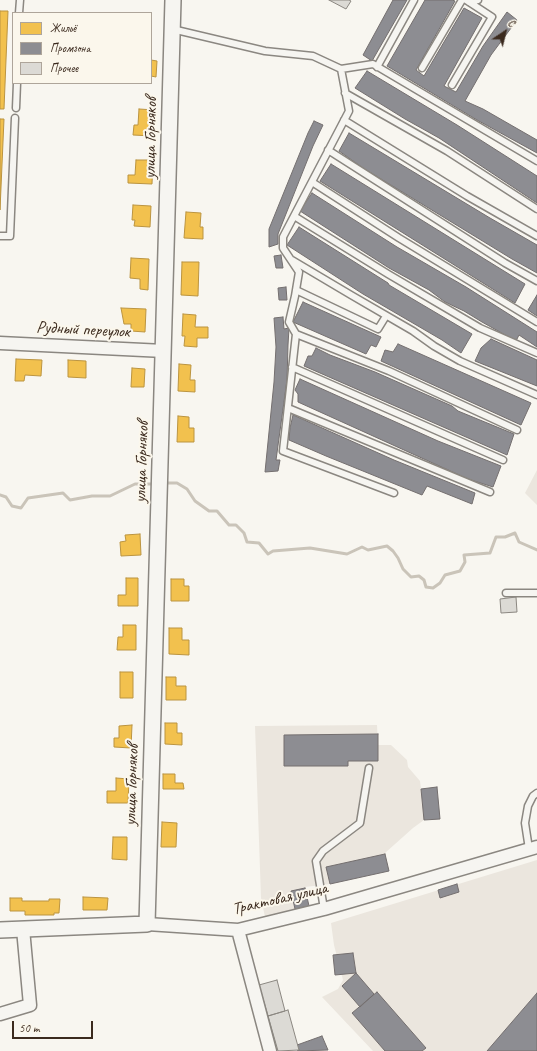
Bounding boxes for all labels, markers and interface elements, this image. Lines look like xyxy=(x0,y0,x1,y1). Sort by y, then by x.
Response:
legend xyxy=(12,12,152,84)
north arrow xyxy=(485,12,525,52)
text: С xyxy=(506,15,518,29)
text: Жильё xyxy=(50,20,76,36)
text: Промзона xyxy=(50,40,90,56)
text: Прочее xyxy=(50,60,78,76)
street label: улица Горняков xyxy=(140,97,162,179)
street label: Рудный переулок xyxy=(36,317,130,343)
street label: улица Горняков xyxy=(130,421,154,503)
street label: улица Горняков xyxy=(120,744,144,826)
street label: Трактовая улица xyxy=(230,878,330,920)
scale bar xyxy=(14,1013,95,1039)
text: 50 m xyxy=(19,1020,39,1036)

